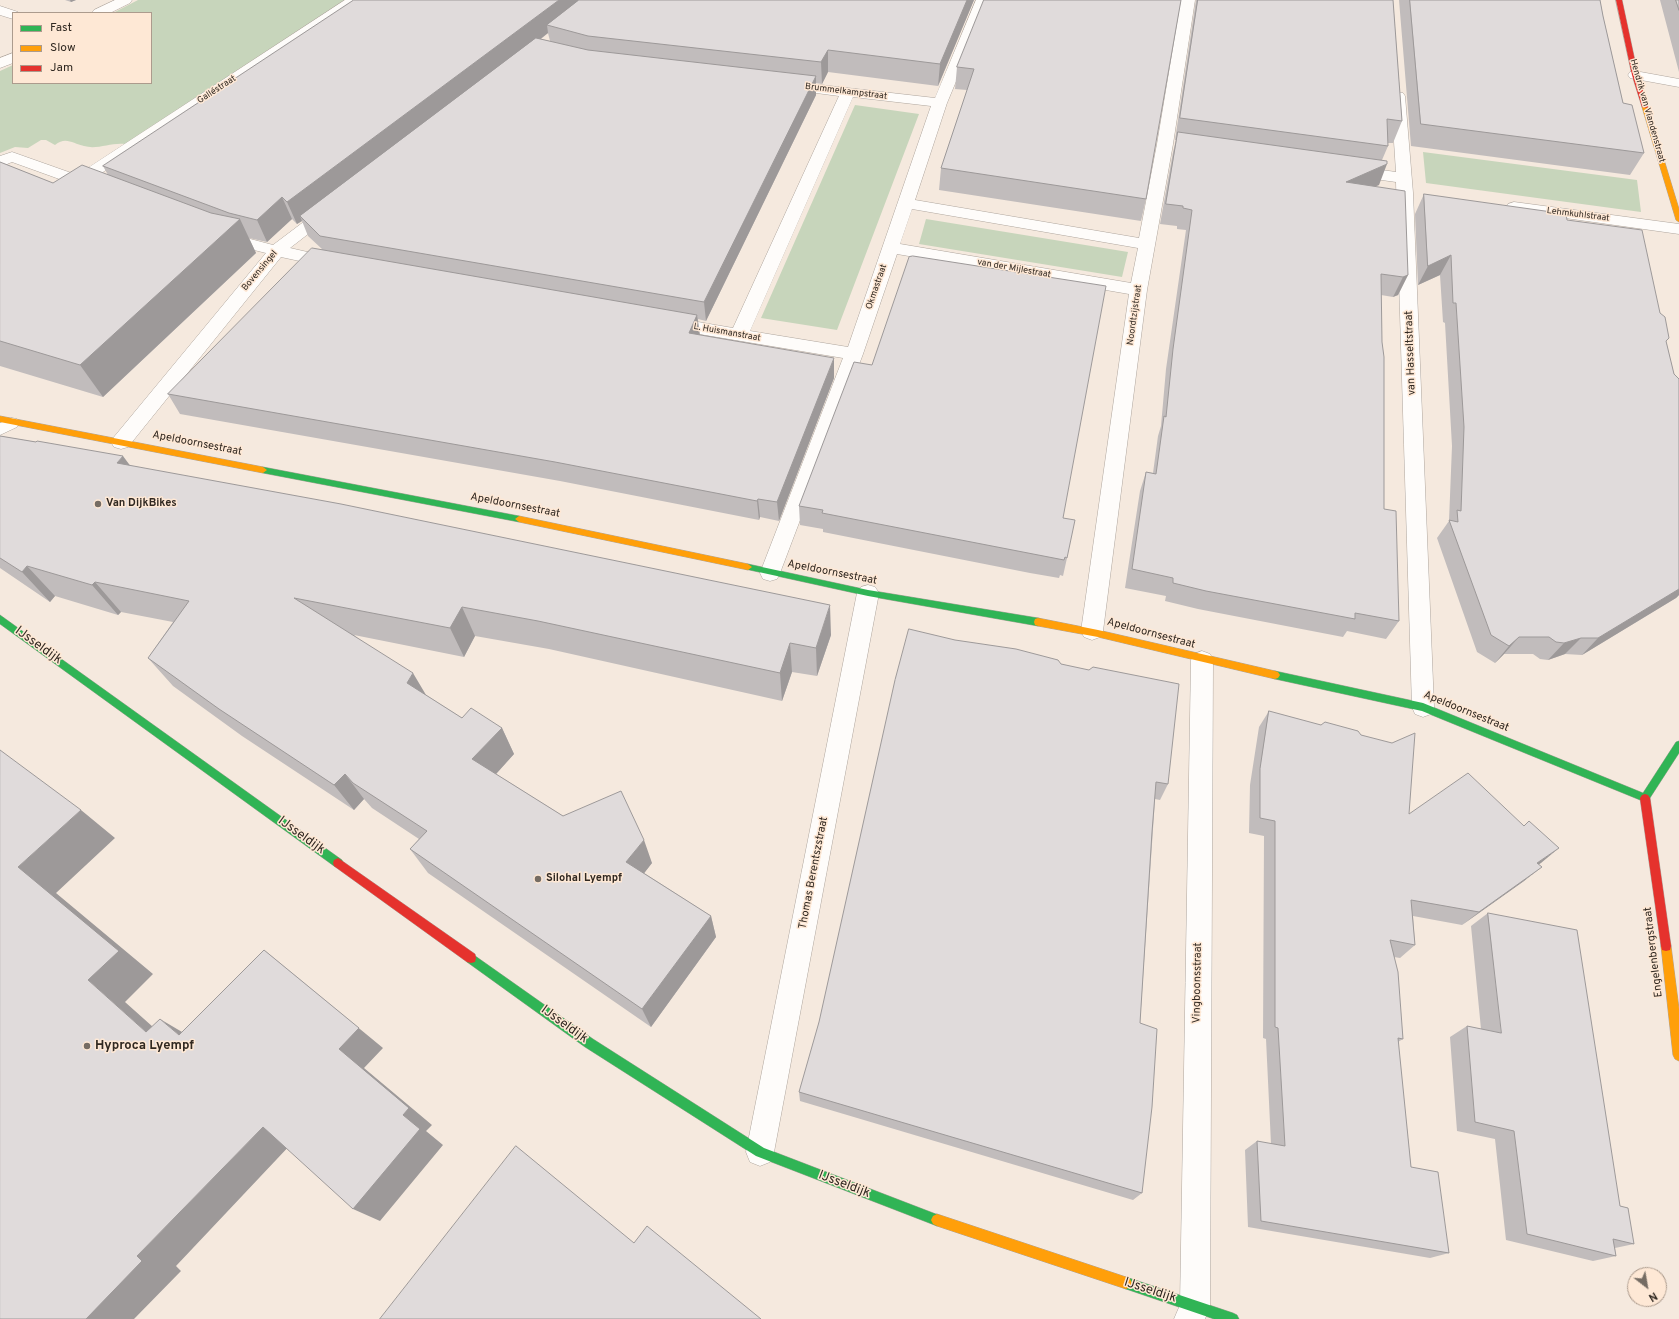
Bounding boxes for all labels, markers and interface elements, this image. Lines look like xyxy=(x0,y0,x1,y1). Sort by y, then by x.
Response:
legend xyxy=(12,12,152,84)
text: Fast xyxy=(50,20,72,36)
text: Slow xyxy=(50,40,76,56)
street label: Hendrik van Viandenstraat xyxy=(1627,58,1667,164)
text: Jam xyxy=(50,60,73,76)
street label: Galléstraat xyxy=(196,74,238,106)
street label: Brummelkampstraat xyxy=(804,82,888,102)
street label: Lehmkuhlstraat xyxy=(1546,206,1610,224)
street label: Bovensingel xyxy=(240,249,280,293)
street label: van der Mijlestraat xyxy=(976,257,1052,281)
street label: Okmastraat xyxy=(864,263,890,311)
street label: Noordtzijstraat xyxy=(1125,284,1145,346)
street label: van Hasseltstraat xyxy=(1403,310,1419,396)
street label: L. Huismanstraat xyxy=(693,322,761,344)
street label: Apeldoornsestraat xyxy=(151,429,243,459)
street label: Apeldoornsestraat xyxy=(469,491,561,521)
place label: Van DijkBikes xyxy=(106,497,177,511)
marker: Van DijkBikes xyxy=(93,499,103,509)
street label: Apeldoornsestraat xyxy=(786,558,878,588)
street label: Apeldoornsestraat xyxy=(1105,616,1197,652)
street label: IJsseldijk xyxy=(11,624,65,668)
street label: Apeldoornsestraat xyxy=(1421,689,1511,735)
street label: IJsseldijk xyxy=(274,814,328,858)
street label: Thomas Berentszstraat xyxy=(797,816,831,930)
place label: Silohal Lyempf xyxy=(546,872,622,886)
marker: Silohal Lyempf xyxy=(533,874,543,884)
street label: Engelenbergstraat xyxy=(1642,906,1666,998)
street label: Vingboonsstraat xyxy=(1191,942,1205,1024)
street label: IJsseldijk xyxy=(537,1003,591,1047)
place label: Hyproca Lyempf xyxy=(95,1038,194,1054)
marker: Hyproca Lyempf xyxy=(82,1041,92,1051)
street label: IJsseldijk xyxy=(816,1168,872,1202)
north arrow xyxy=(1627,1267,1667,1307)
street label: IJsseldijk xyxy=(1122,1275,1178,1307)
text: N xyxy=(1646,1288,1660,1304)

